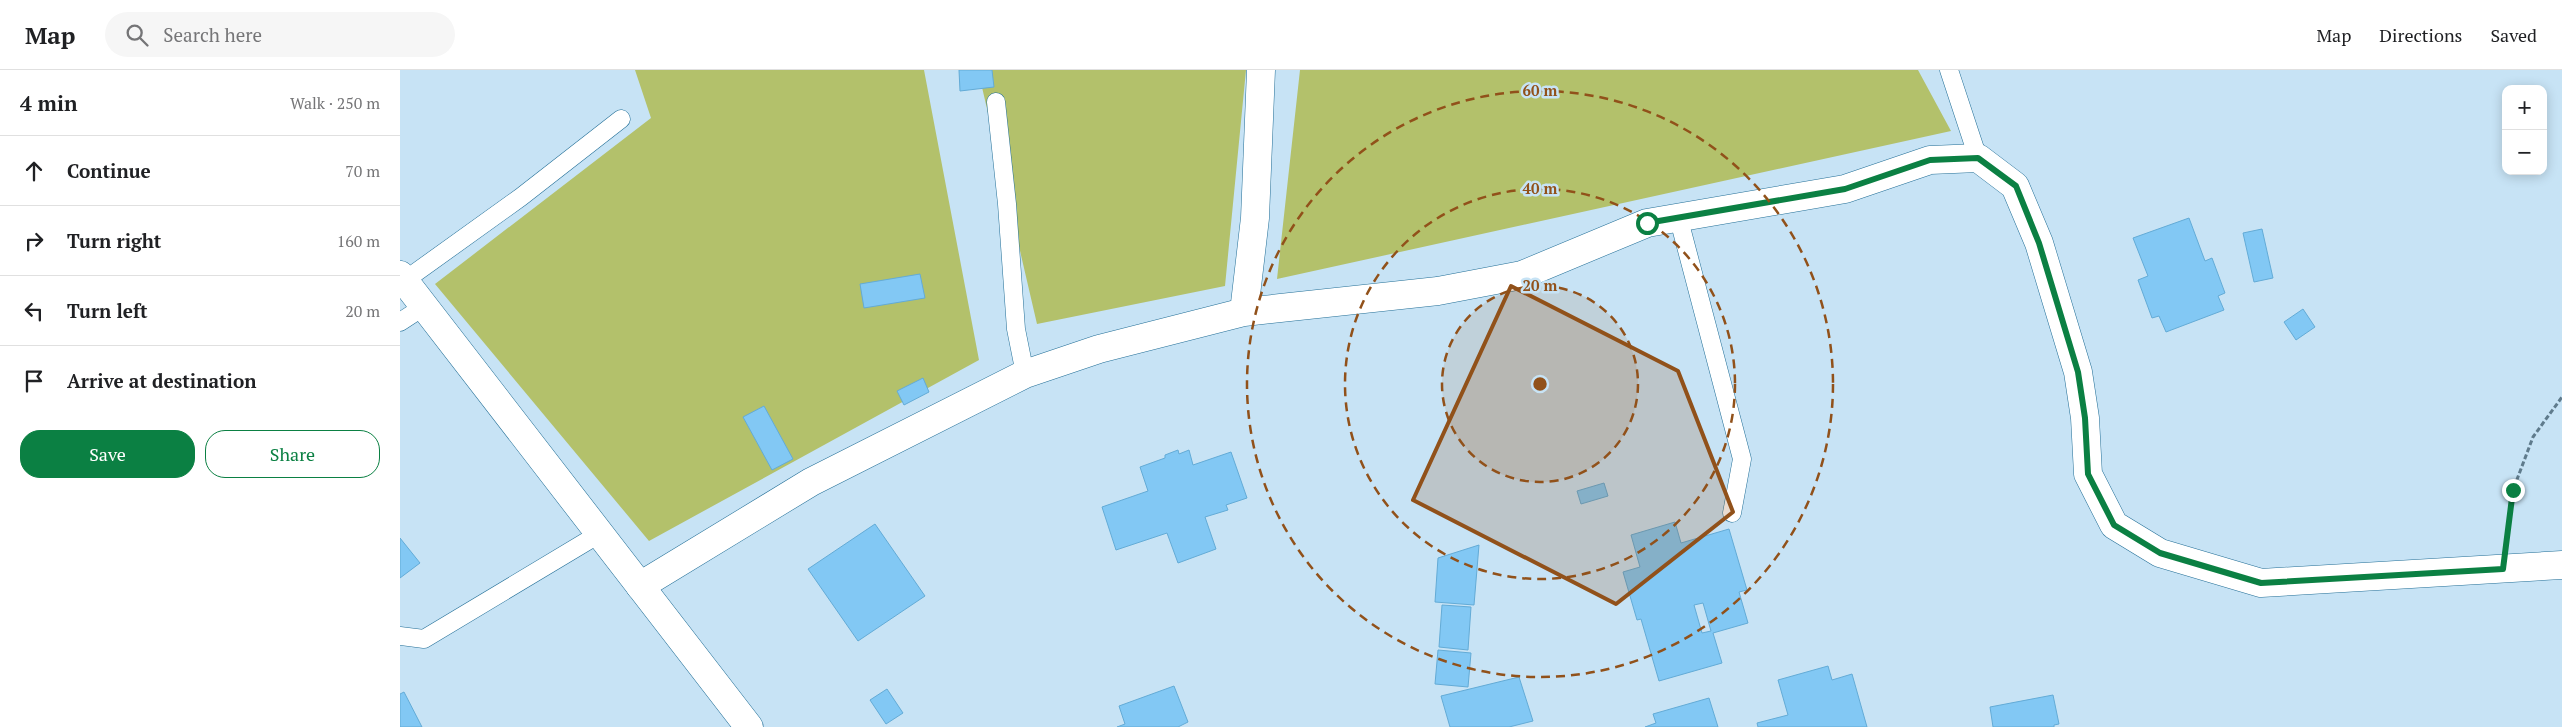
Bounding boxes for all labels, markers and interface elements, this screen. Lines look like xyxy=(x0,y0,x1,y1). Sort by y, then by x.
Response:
search box xyxy=(105,12,455,57)
text: Map xyxy=(25,19,75,51)
icon: search xyxy=(123,21,151,49)
text: Search here xyxy=(163,22,262,47)
text: Map xyxy=(2316,23,2351,47)
text: Directions xyxy=(2379,23,2462,47)
text: Saved xyxy=(2490,23,2537,47)
text: 60 m xyxy=(1523,80,1558,100)
map controls xyxy=(2502,85,2547,175)
button: + xyxy=(2502,85,2547,130)
text: 4 min xyxy=(20,89,77,117)
text: Walk · 250 m xyxy=(290,92,380,114)
button: − xyxy=(2502,130,2547,175)
icon: ahead xyxy=(20,157,48,185)
text: Continue xyxy=(67,158,151,183)
text: 70 m xyxy=(345,160,380,182)
text: 40 m xyxy=(1523,178,1558,198)
route start xyxy=(1636,212,1659,235)
icon: right xyxy=(20,227,48,255)
text: Turn right xyxy=(67,228,161,253)
text: 160 m xyxy=(337,230,380,252)
text: 20 m xyxy=(1523,275,1558,295)
icon: left xyxy=(20,297,48,325)
text: Turn left xyxy=(67,298,148,323)
text: 20 m xyxy=(345,300,380,322)
icon: arrive xyxy=(20,367,48,395)
text: Arrive at destination xyxy=(67,368,256,393)
centre of rings xyxy=(1531,375,1549,393)
button: Save xyxy=(20,430,195,478)
button: Share xyxy=(205,430,380,478)
route end xyxy=(2502,479,2525,502)

